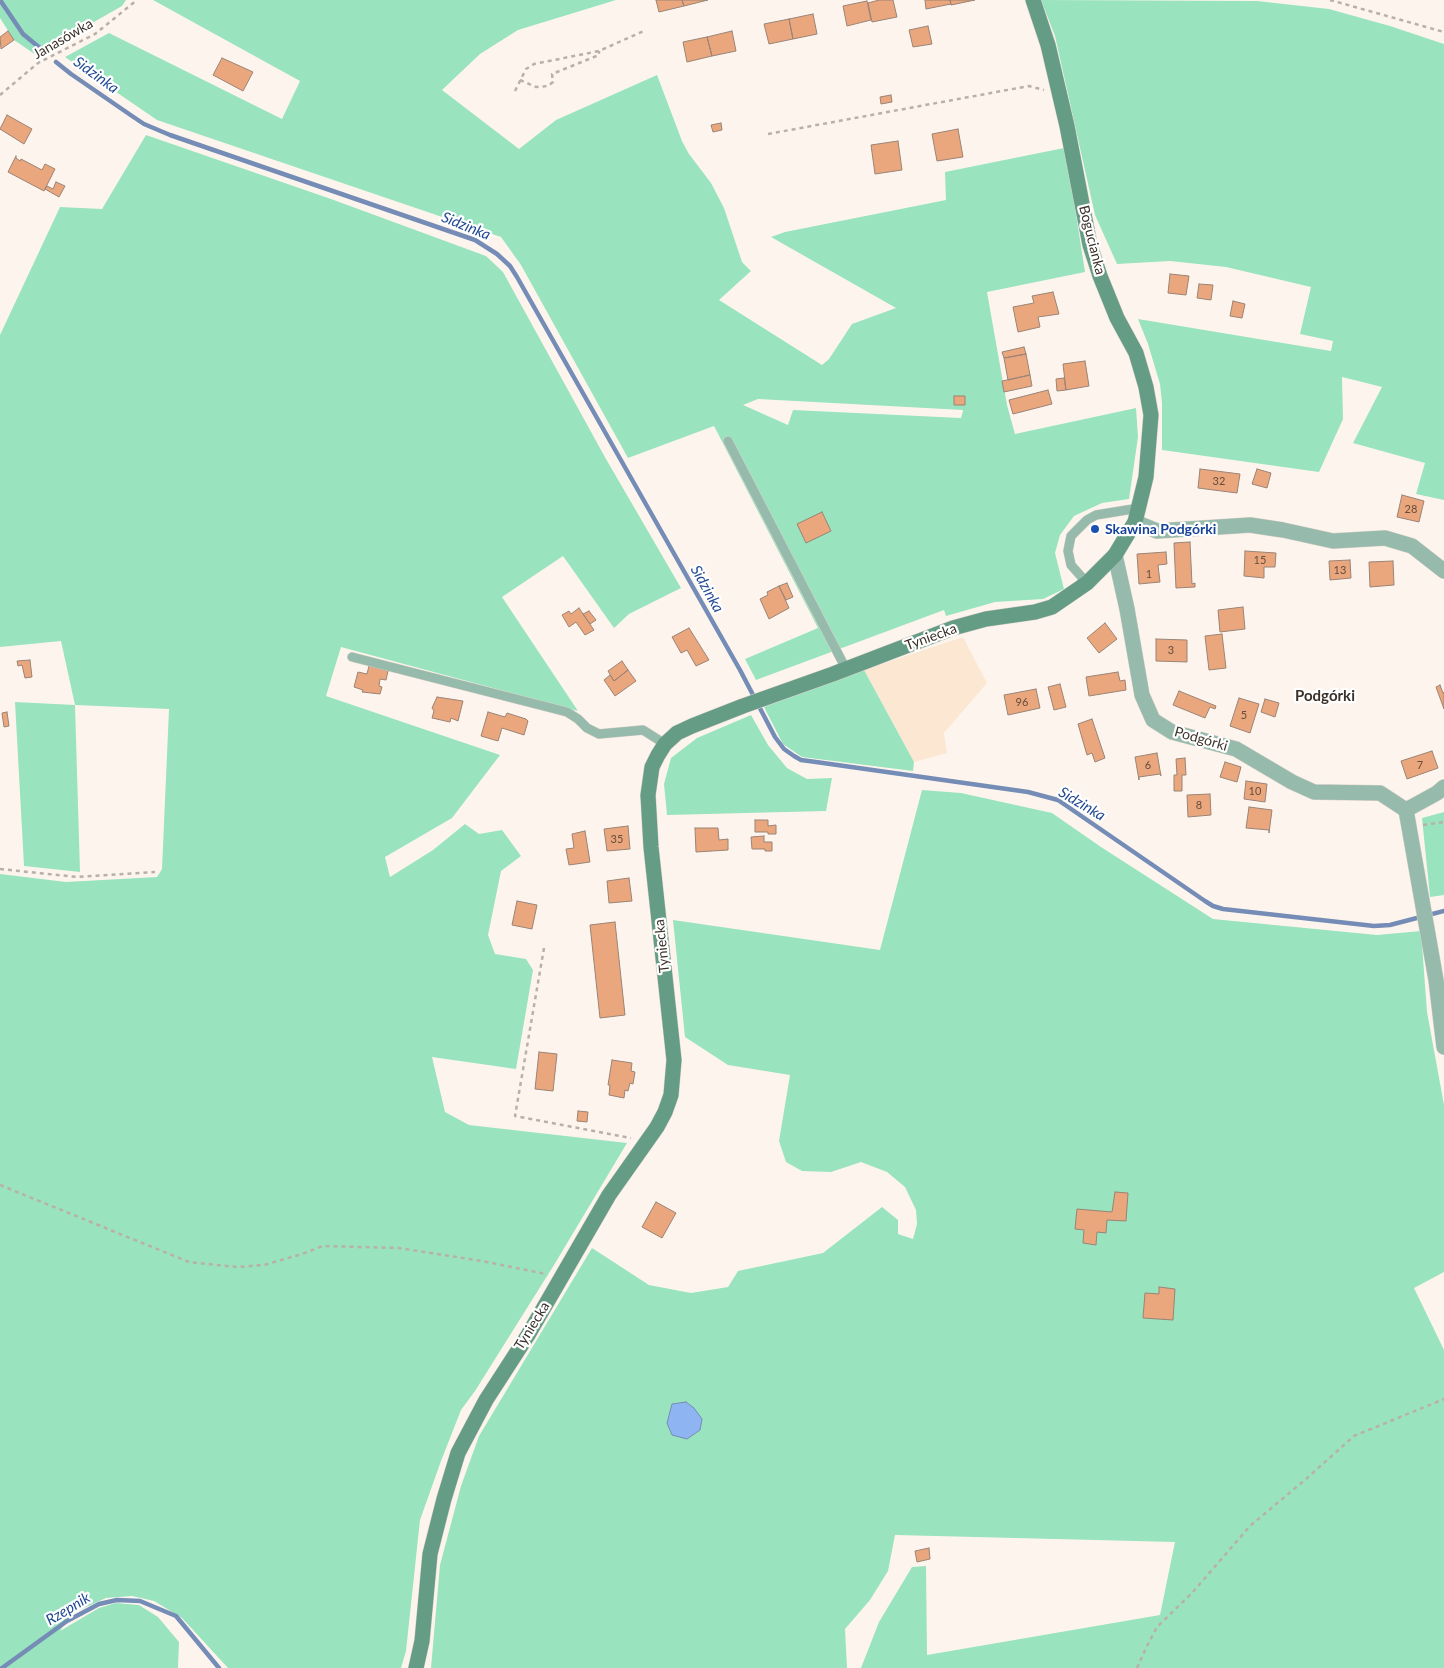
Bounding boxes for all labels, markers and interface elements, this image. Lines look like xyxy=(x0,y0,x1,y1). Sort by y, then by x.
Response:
street label: Janasówka xyxy=(30,15,96,63)
water label: Sidzinka xyxy=(70,53,122,97)
street label: Bogucianka xyxy=(1075,204,1109,276)
water label: Sidzinka xyxy=(439,208,493,244)
house number: 32 xyxy=(1213,474,1225,488)
house number: 28 xyxy=(1405,502,1417,516)
place label: Skawina Podgórki xyxy=(1105,521,1216,537)
marker: Skawina Podgórki xyxy=(1089,523,1101,535)
house number: 15 xyxy=(1254,553,1266,567)
water label: Sidzinka xyxy=(687,562,727,616)
house number: 13 xyxy=(1334,563,1346,577)
house number: 1 xyxy=(1146,567,1152,581)
street label: Tyniecka xyxy=(903,620,959,654)
house number: 3 xyxy=(1168,643,1174,657)
district label: Podgórki xyxy=(1295,687,1355,705)
house number: 96 xyxy=(1016,695,1028,709)
house number: 5 xyxy=(1241,708,1247,722)
street label: Podgórki xyxy=(1172,723,1230,755)
house number: 6 xyxy=(1145,758,1151,772)
house number: 7 xyxy=(1417,758,1423,772)
water label: Sidzinka xyxy=(1055,783,1109,825)
house number: 10 xyxy=(1249,784,1261,798)
house number: 8 xyxy=(1196,798,1202,812)
house number: 35 xyxy=(611,832,623,846)
street label: Tyniecka xyxy=(651,918,673,974)
street label: Tyniecka xyxy=(511,1299,553,1353)
water label: Rzepnik xyxy=(43,1589,93,1629)

